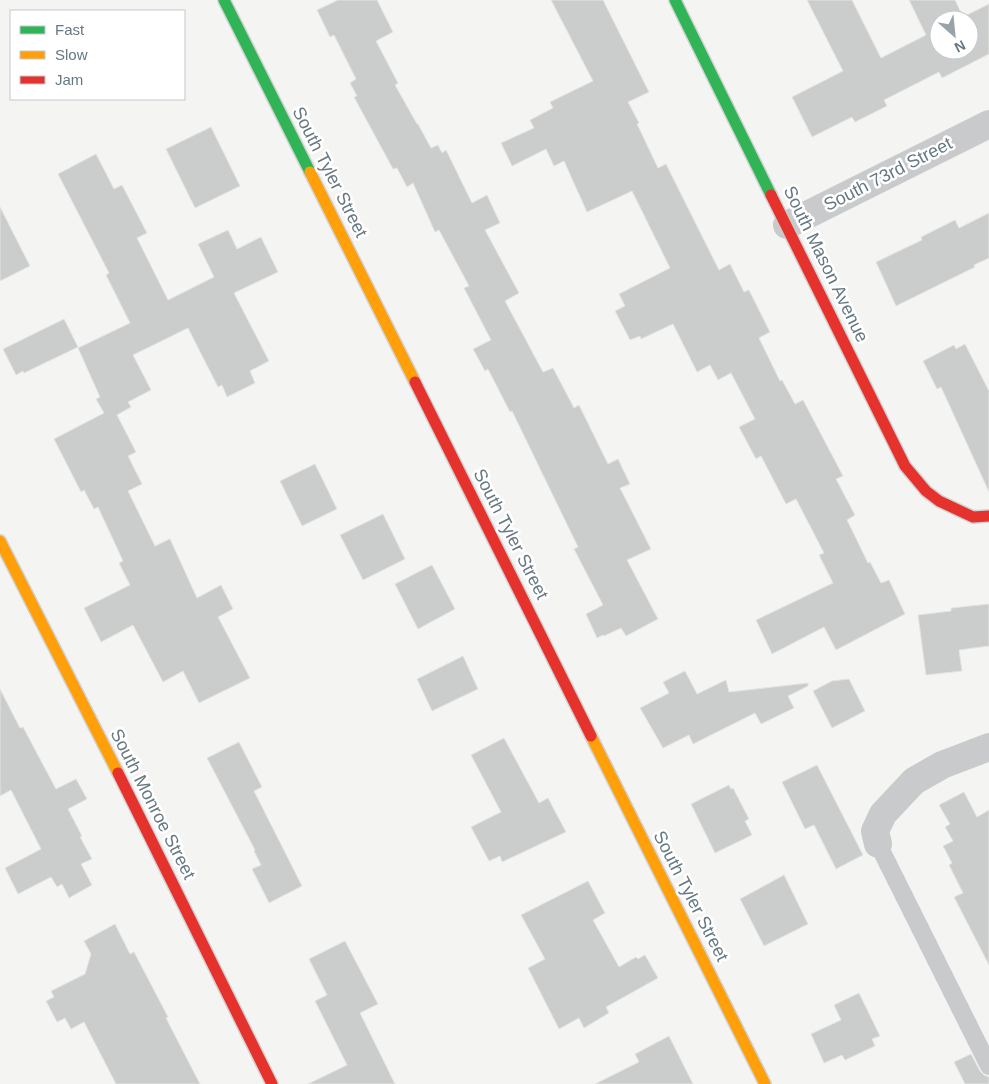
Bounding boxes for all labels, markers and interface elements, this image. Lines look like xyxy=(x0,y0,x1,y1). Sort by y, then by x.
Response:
legend xyxy=(10,10,185,100)
north arrow xyxy=(929,10,979,60)
text: Fast xyxy=(55,21,85,38)
text: N xyxy=(952,37,968,56)
text: Slow xyxy=(55,46,88,63)
text: Jam xyxy=(55,71,83,88)
street label: South Tyler Street xyxy=(288,103,372,241)
street label: South 73rd Street xyxy=(821,133,955,215)
street label: South Mason Avenue xyxy=(780,183,872,345)
street label: South Tyler Street xyxy=(469,465,553,603)
street label: South Monroe Street xyxy=(106,725,200,883)
street label: South Tyler Street xyxy=(649,827,733,965)

